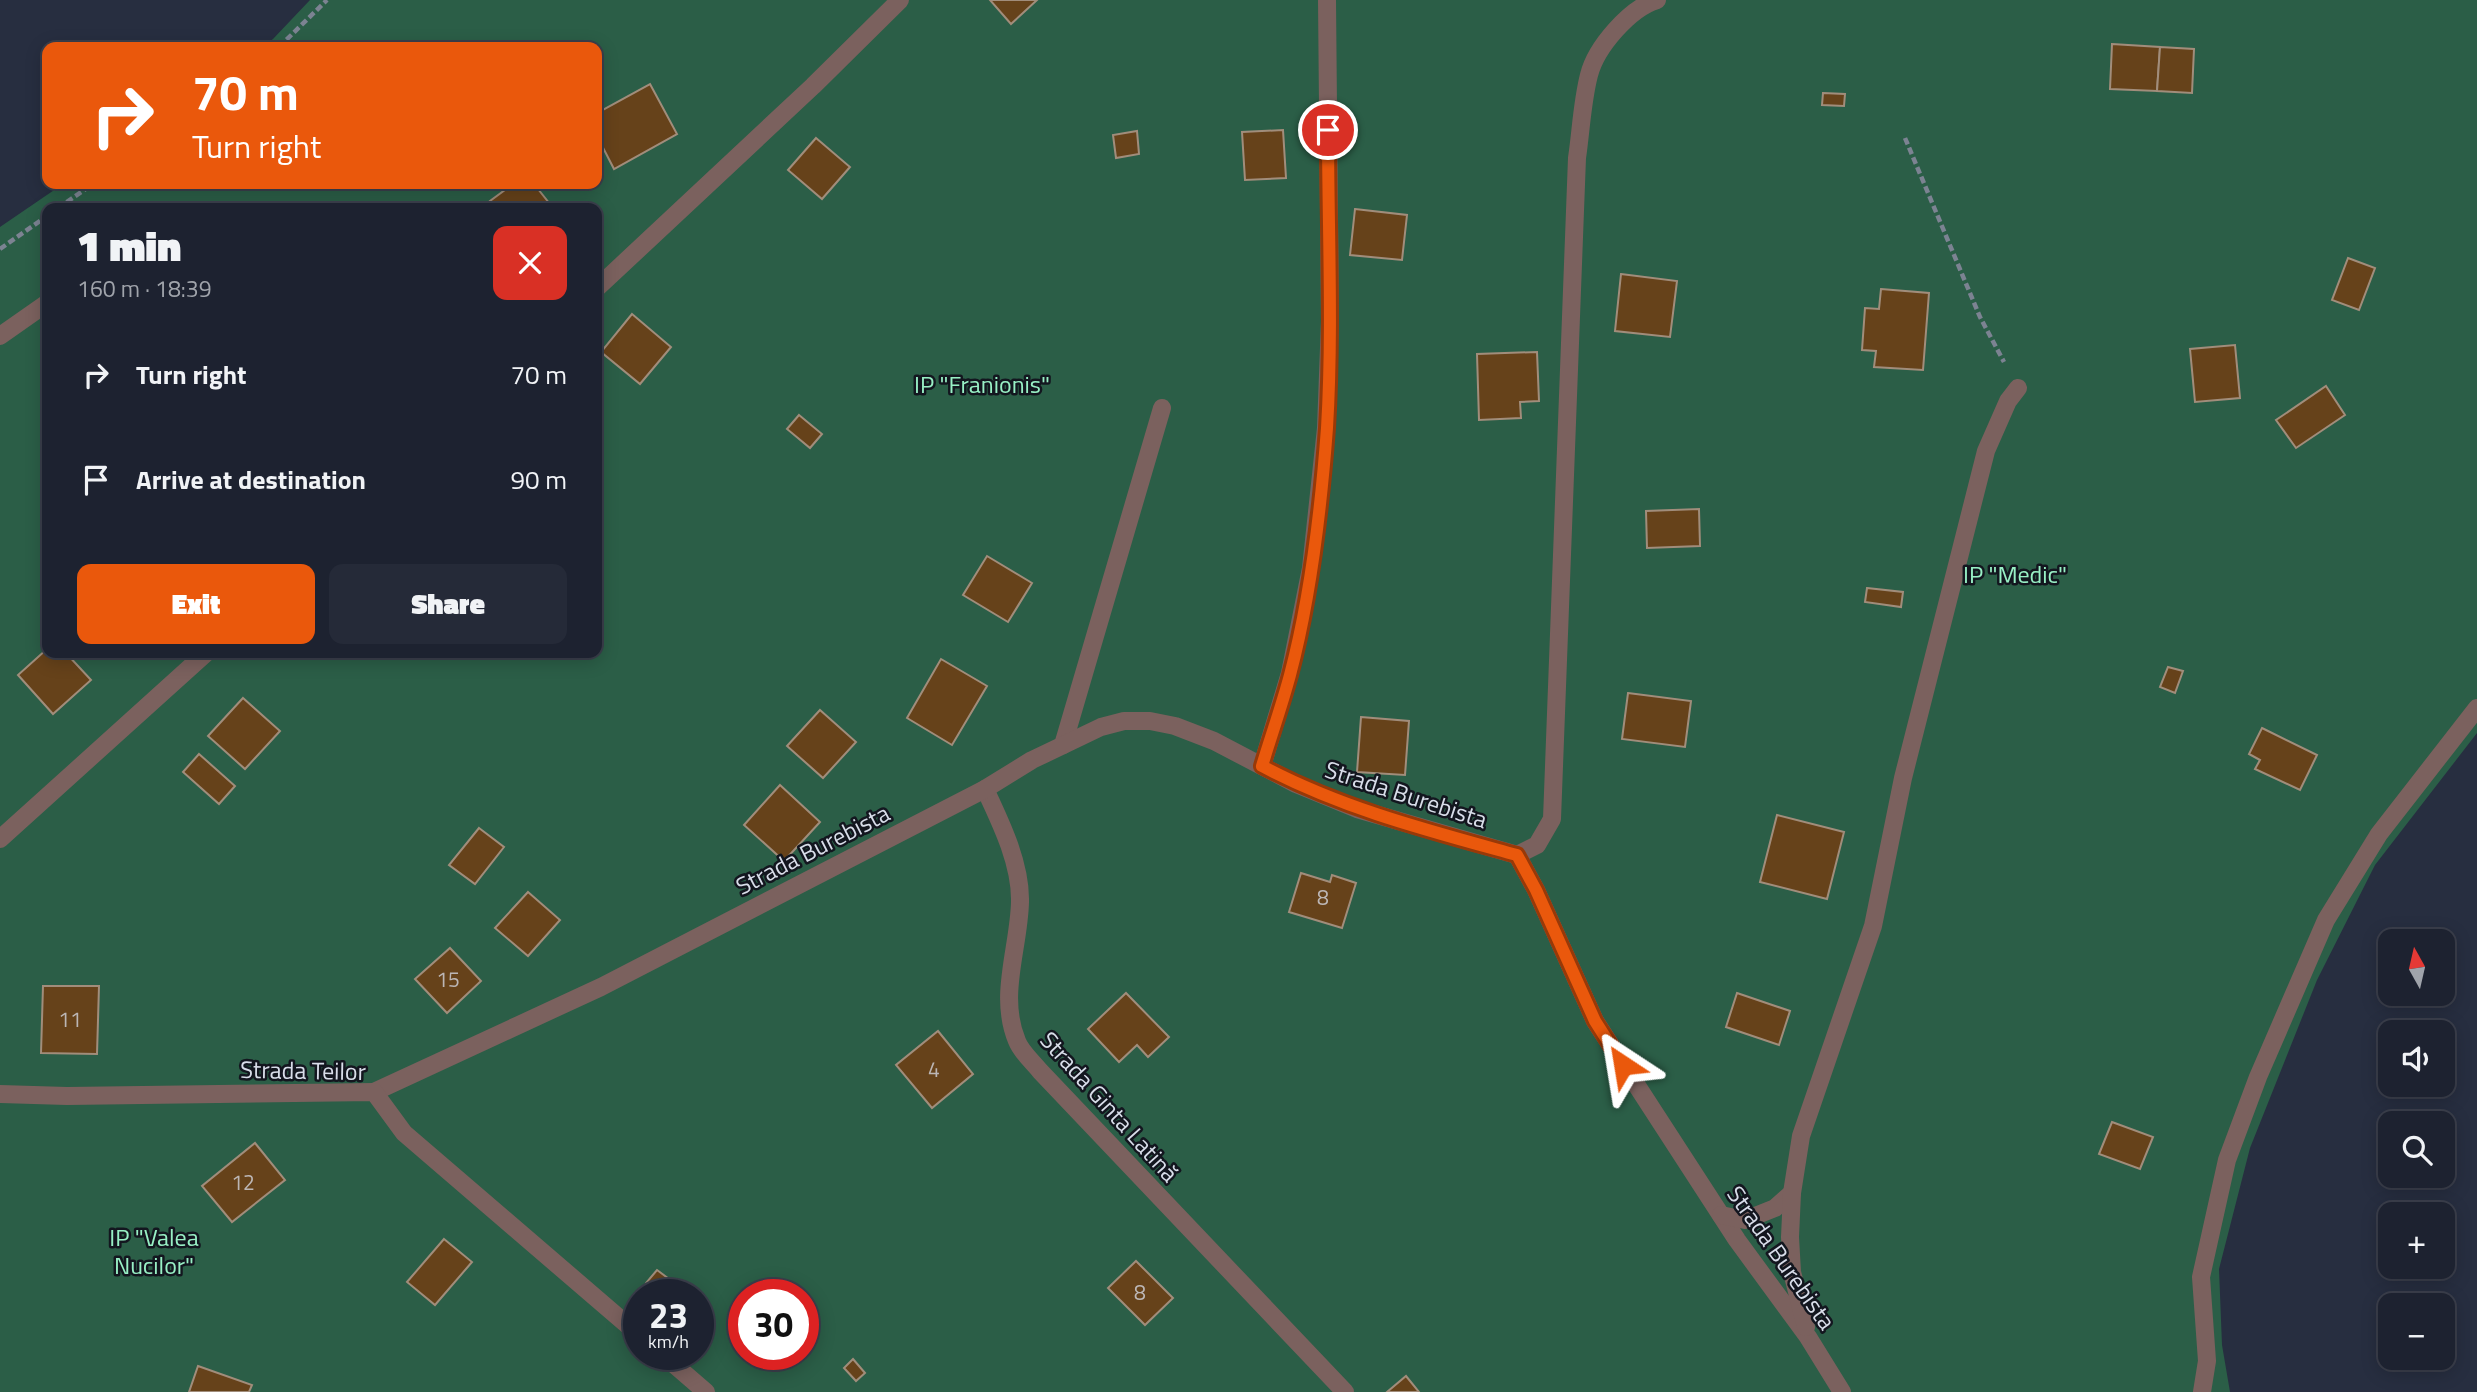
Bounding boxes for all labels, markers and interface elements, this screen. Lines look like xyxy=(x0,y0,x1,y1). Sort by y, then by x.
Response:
text: 70 m xyxy=(192,54,299,129)
icon: right xyxy=(77,70,168,161)
pin xyxy=(1298,100,1358,160)
icon: arrive xyxy=(1309,111,1347,149)
text: Turn right xyxy=(192,122,321,170)
text: 1 min xyxy=(77,213,181,277)
button: close xyxy=(493,226,567,300)
text: 160 m · 18:39 xyxy=(77,271,212,306)
text: Turn right xyxy=(136,355,247,394)
text: 70 m xyxy=(510,355,567,394)
icon: right xyxy=(77,356,115,394)
park label: IP "Franionis" xyxy=(914,366,1050,402)
text: Arrive at destination xyxy=(136,460,366,499)
text: 90 m xyxy=(510,460,567,499)
icon: arrive xyxy=(77,461,115,499)
park label: IP "Medic" xyxy=(1963,556,2067,592)
button: Exit xyxy=(77,564,315,644)
button: Share xyxy=(329,564,567,644)
street label: Strada Burebista xyxy=(1321,751,1492,837)
street label: Strada Burebista xyxy=(729,795,896,903)
house number: 8 xyxy=(1317,881,1329,913)
north arrow xyxy=(2378,929,2455,1006)
map controls xyxy=(2378,929,2455,1370)
house number: 15 xyxy=(436,963,460,995)
house number: 11 xyxy=(58,1003,82,1035)
button: sound xyxy=(2378,1020,2455,1097)
street label: Strada Ginta Latină xyxy=(1032,1023,1187,1190)
position arrow xyxy=(1586,1028,1660,1102)
street label: Strada Teilor xyxy=(240,1051,366,1089)
house number: 4 xyxy=(928,1053,940,1085)
button: search xyxy=(2378,1111,2455,1188)
house number: 12 xyxy=(231,1166,255,1198)
street label: Strada Burebista xyxy=(1719,1178,1845,1337)
button: + xyxy=(2378,1202,2455,1279)
park label: IP "Valea Nucilor" xyxy=(109,1219,199,1283)
house number: 8 xyxy=(1134,1276,1146,1308)
speed limit sign: 30 xyxy=(728,1279,819,1370)
text: 23 xyxy=(649,1288,688,1342)
button: − xyxy=(2378,1293,2455,1370)
text: km/h xyxy=(648,1328,689,1355)

